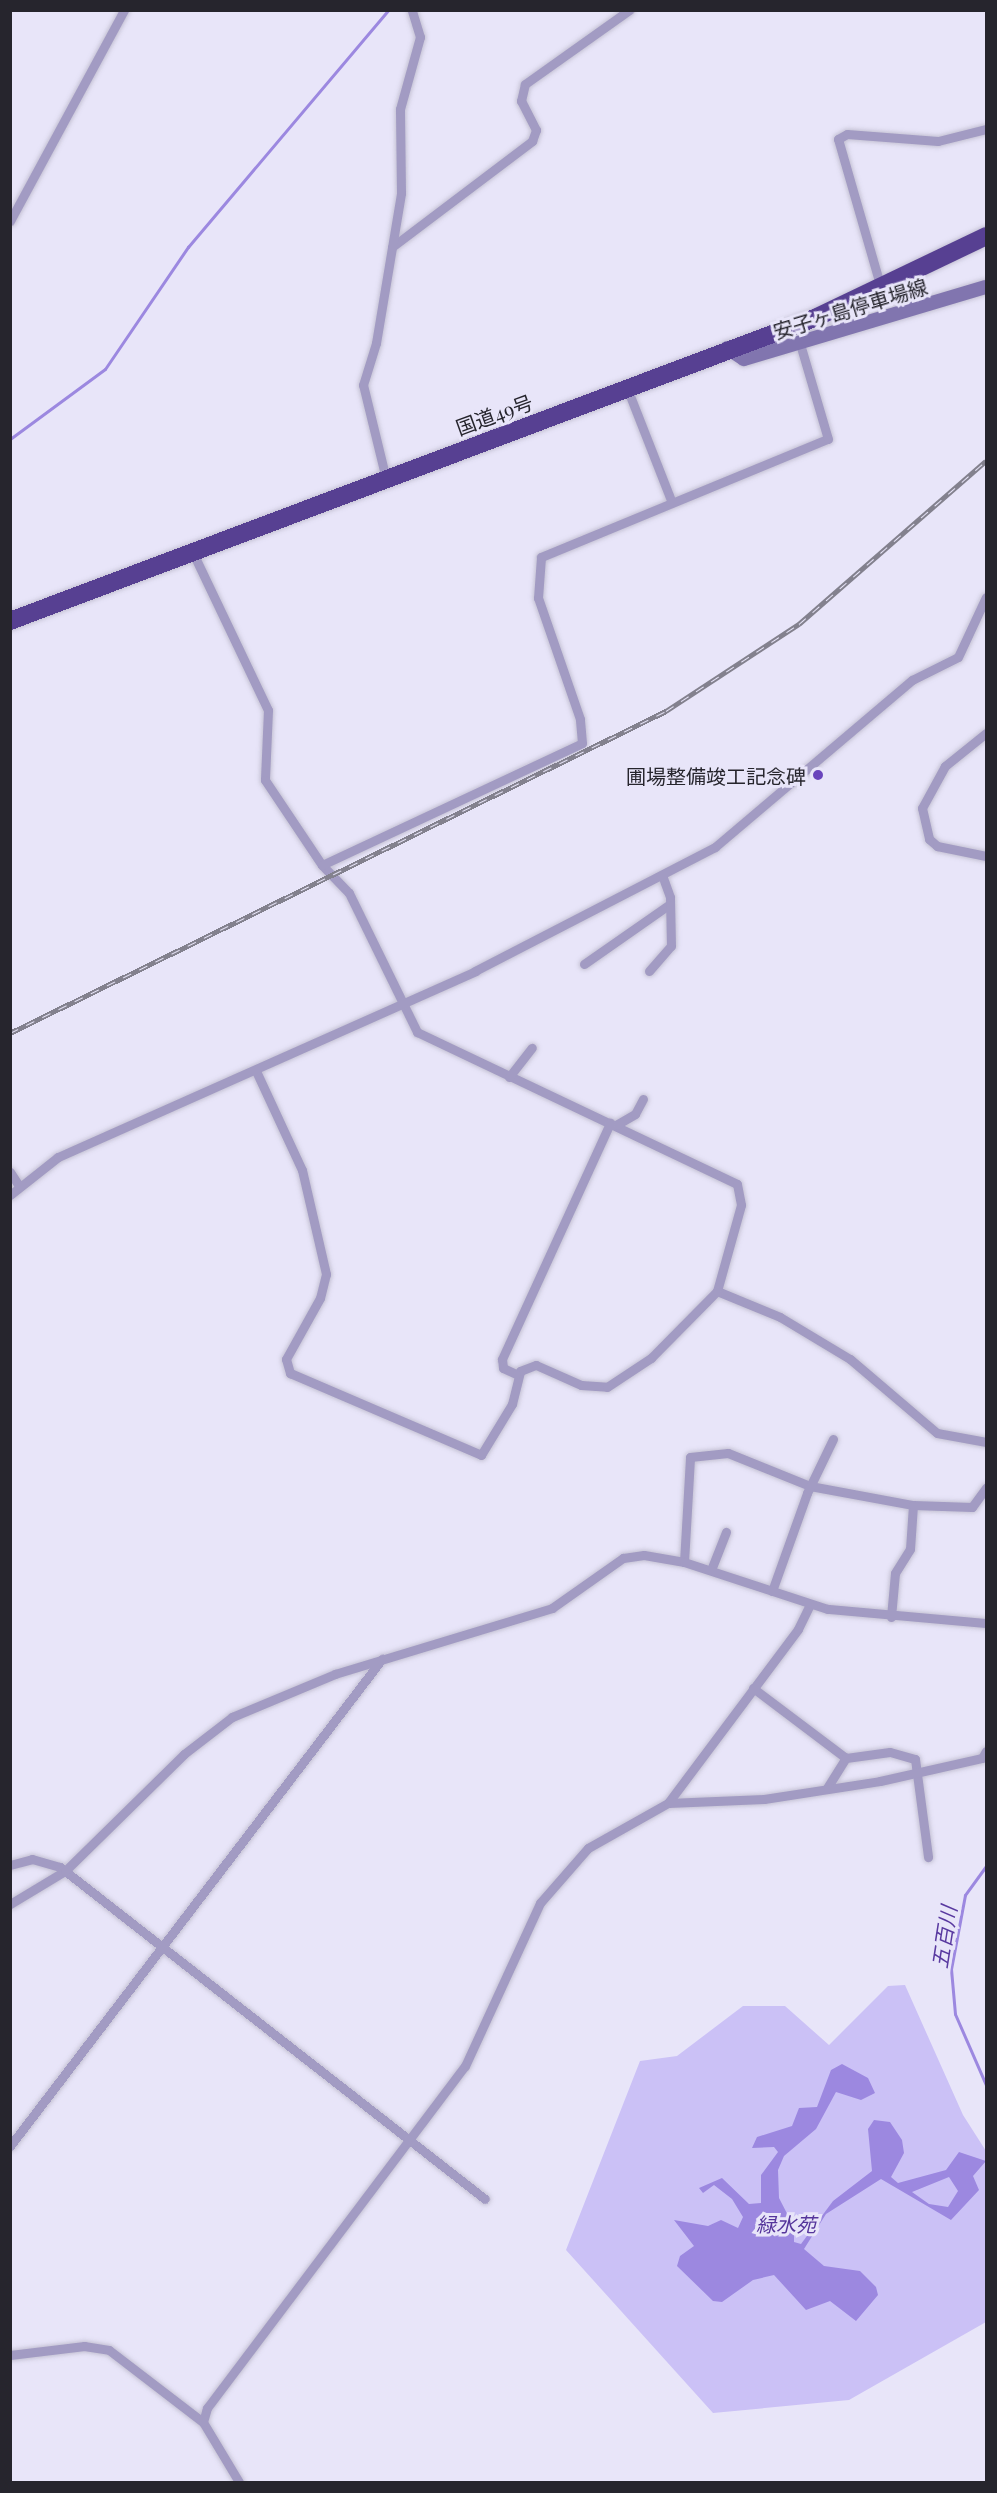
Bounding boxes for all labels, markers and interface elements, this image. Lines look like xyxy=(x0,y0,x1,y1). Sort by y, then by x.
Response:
street label: 安子ヶ島停車場線 xyxy=(770,273,930,343)
street label: 国道49号 xyxy=(452,389,536,439)
place label: 圃場整備竣工記念碑 xyxy=(626,763,806,787)
marker: 圃場整備竣工記念碑 xyxy=(811,768,825,782)
water label: 五百川 xyxy=(926,1904,960,1970)
park label: 緑水苑 xyxy=(756,2211,816,2235)

